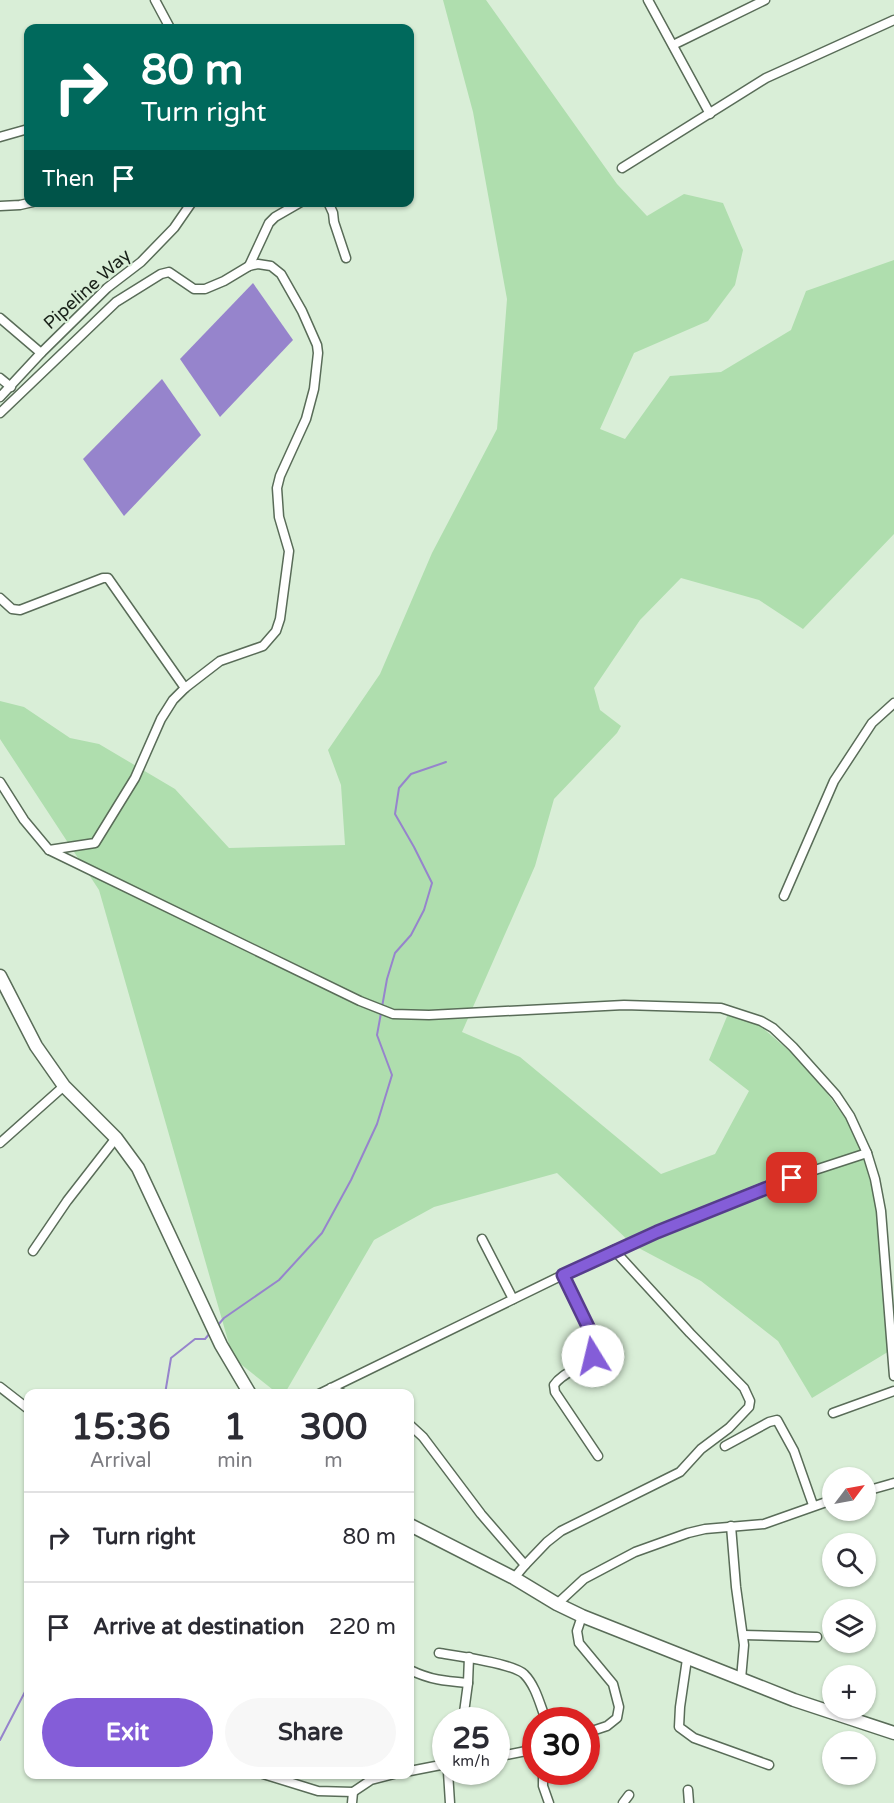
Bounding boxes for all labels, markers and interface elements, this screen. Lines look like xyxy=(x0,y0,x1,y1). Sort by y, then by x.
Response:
text: 80 m xyxy=(141,45,243,96)
icon: right xyxy=(42,48,120,126)
text: Turn right xyxy=(141,96,267,129)
icon: arrive xyxy=(107,162,140,195)
text: Then xyxy=(42,166,95,192)
street label: Pipeline Way xyxy=(39,244,135,334)
pin xyxy=(766,1152,817,1203)
icon: arrive xyxy=(775,1161,808,1194)
position arrow xyxy=(561,1324,625,1388)
text: 15:36 xyxy=(71,1406,171,1449)
text: 1 xyxy=(224,1406,246,1449)
text: 300 xyxy=(299,1406,367,1449)
text: Arrival xyxy=(90,1449,152,1473)
text: min xyxy=(217,1449,253,1473)
text: m xyxy=(324,1449,343,1473)
north arrow xyxy=(822,1467,876,1521)
map controls xyxy=(822,1467,876,1785)
icon: right xyxy=(42,1521,75,1554)
text: Turn right xyxy=(93,1524,195,1550)
text: 80 m xyxy=(342,1524,396,1550)
button: search xyxy=(822,1533,876,1587)
button: layers xyxy=(822,1599,876,1653)
icon: arrive xyxy=(42,1611,75,1644)
text: Arrive at destination xyxy=(93,1614,304,1640)
text: 220 m xyxy=(329,1614,396,1640)
button: + xyxy=(822,1665,876,1719)
button: Exit xyxy=(42,1698,213,1767)
button: Share xyxy=(225,1698,396,1767)
speed limit sign: 30 xyxy=(522,1707,600,1785)
text: 25 xyxy=(452,1720,490,1757)
button: − xyxy=(822,1731,876,1785)
text: km/h xyxy=(452,1752,490,1770)

